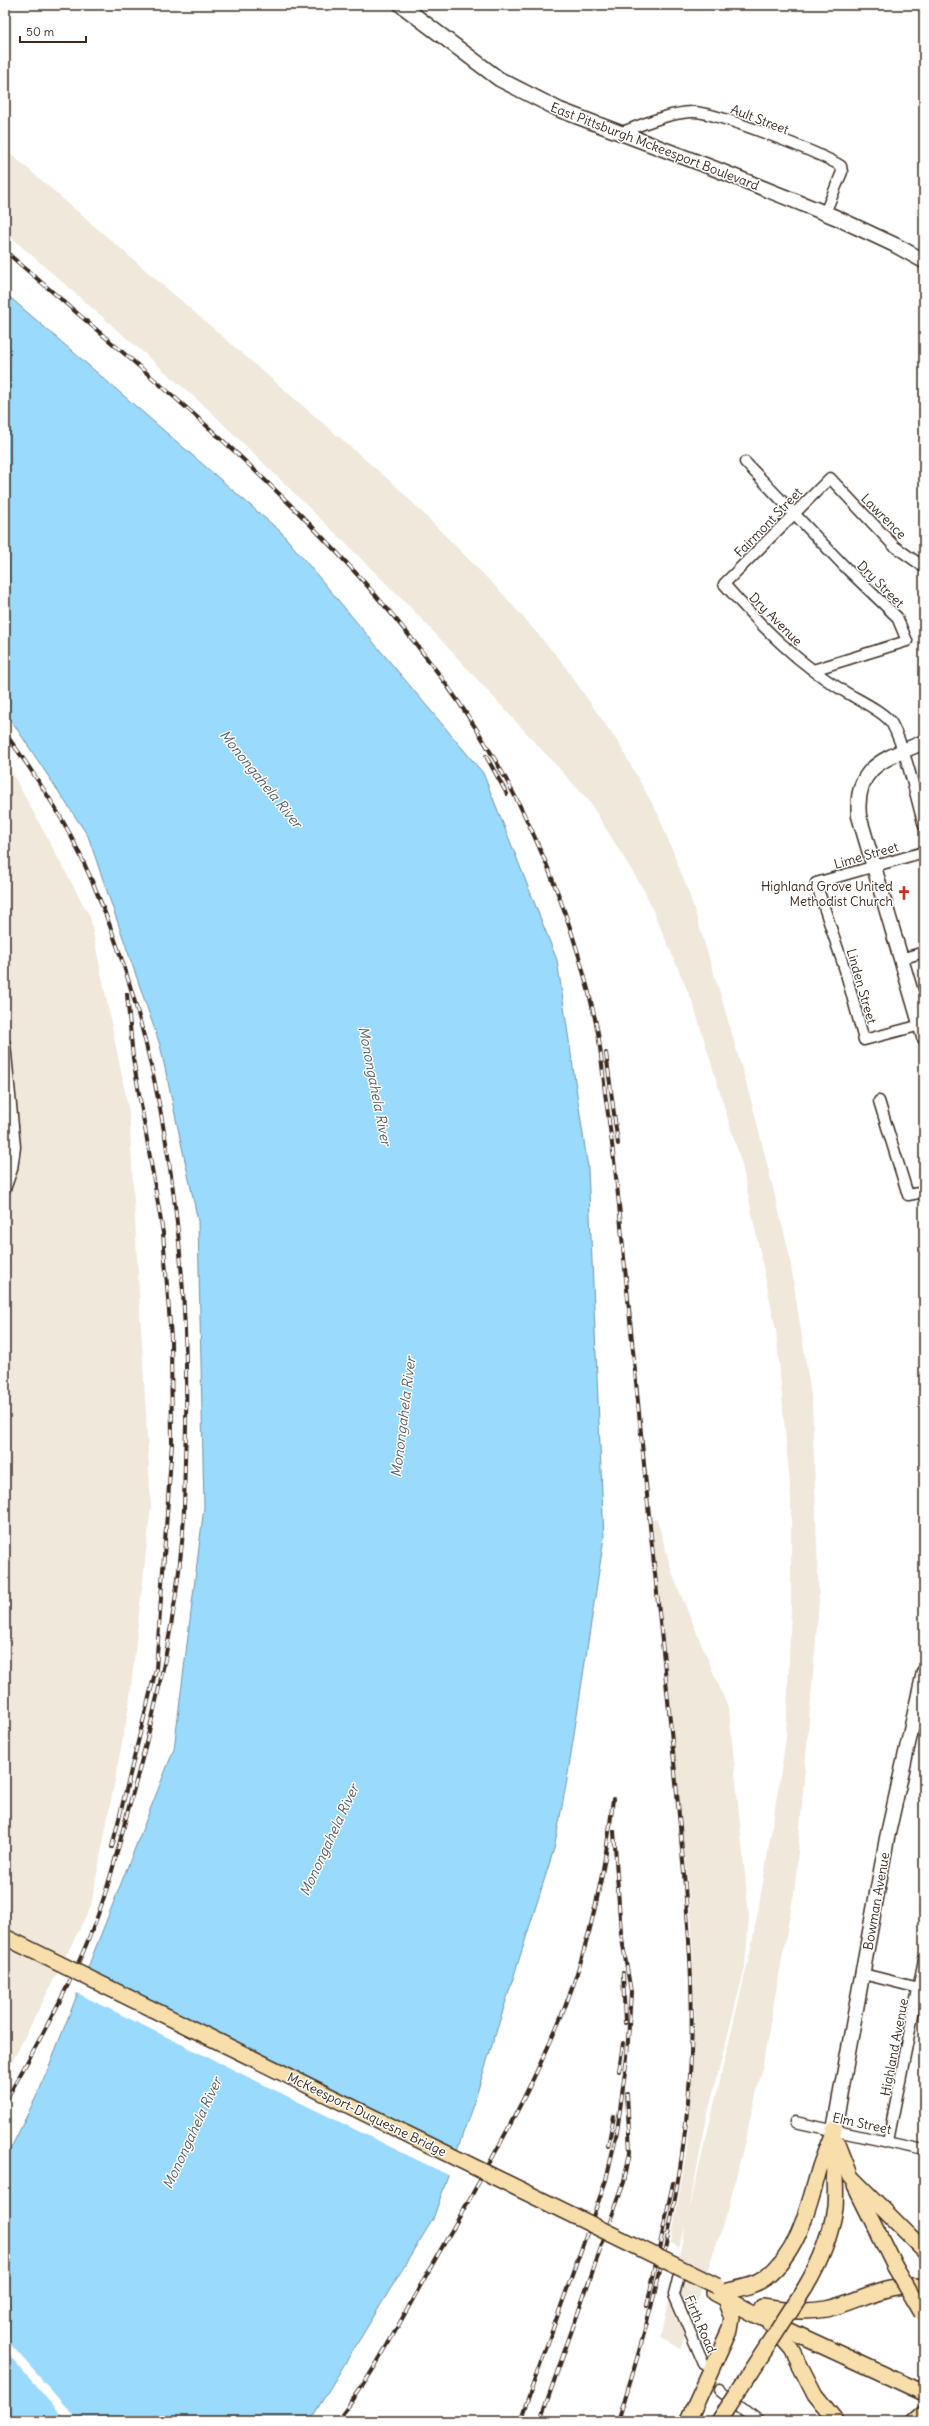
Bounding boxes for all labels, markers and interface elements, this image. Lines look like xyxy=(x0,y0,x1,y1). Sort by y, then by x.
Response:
scale bar xyxy=(20,18,86,44)
text: 50 m xyxy=(26,24,55,39)
street label: East Pittsburgh Mckeesport Boulevard xyxy=(548,99,762,194)
street label: Ault Street xyxy=(728,101,792,139)
street label: Fairmont Street xyxy=(731,483,806,561)
street label: Lawrence xyxy=(857,490,910,543)
street label: Dry Street xyxy=(854,557,908,612)
street label: Dry Avenue xyxy=(745,589,806,650)
water label: Monongahela River xyxy=(216,726,308,834)
street label: Lime Street xyxy=(832,838,901,873)
place label: Highland Grove United Methodist Church xyxy=(761,878,893,910)
church icon: Highland Grove United Methodist Church xyxy=(896,885,912,901)
street label: Linden Street xyxy=(843,947,881,1026)
water label: Monongahela River xyxy=(355,1025,396,1149)
water label: Monongahela River xyxy=(387,1354,420,1478)
water label: Monongahela River xyxy=(295,1779,364,1899)
street label: Bowman Avenue xyxy=(860,1851,893,1951)
street label: Highland Avenue xyxy=(877,1997,912,2097)
street label: McKeesport-Duquesne Bridge xyxy=(284,2068,449,2160)
water label: Monongahela River xyxy=(158,2072,227,2192)
street label: Elm Street xyxy=(831,2109,893,2138)
street label: Firth Road xyxy=(681,2293,720,2356)

